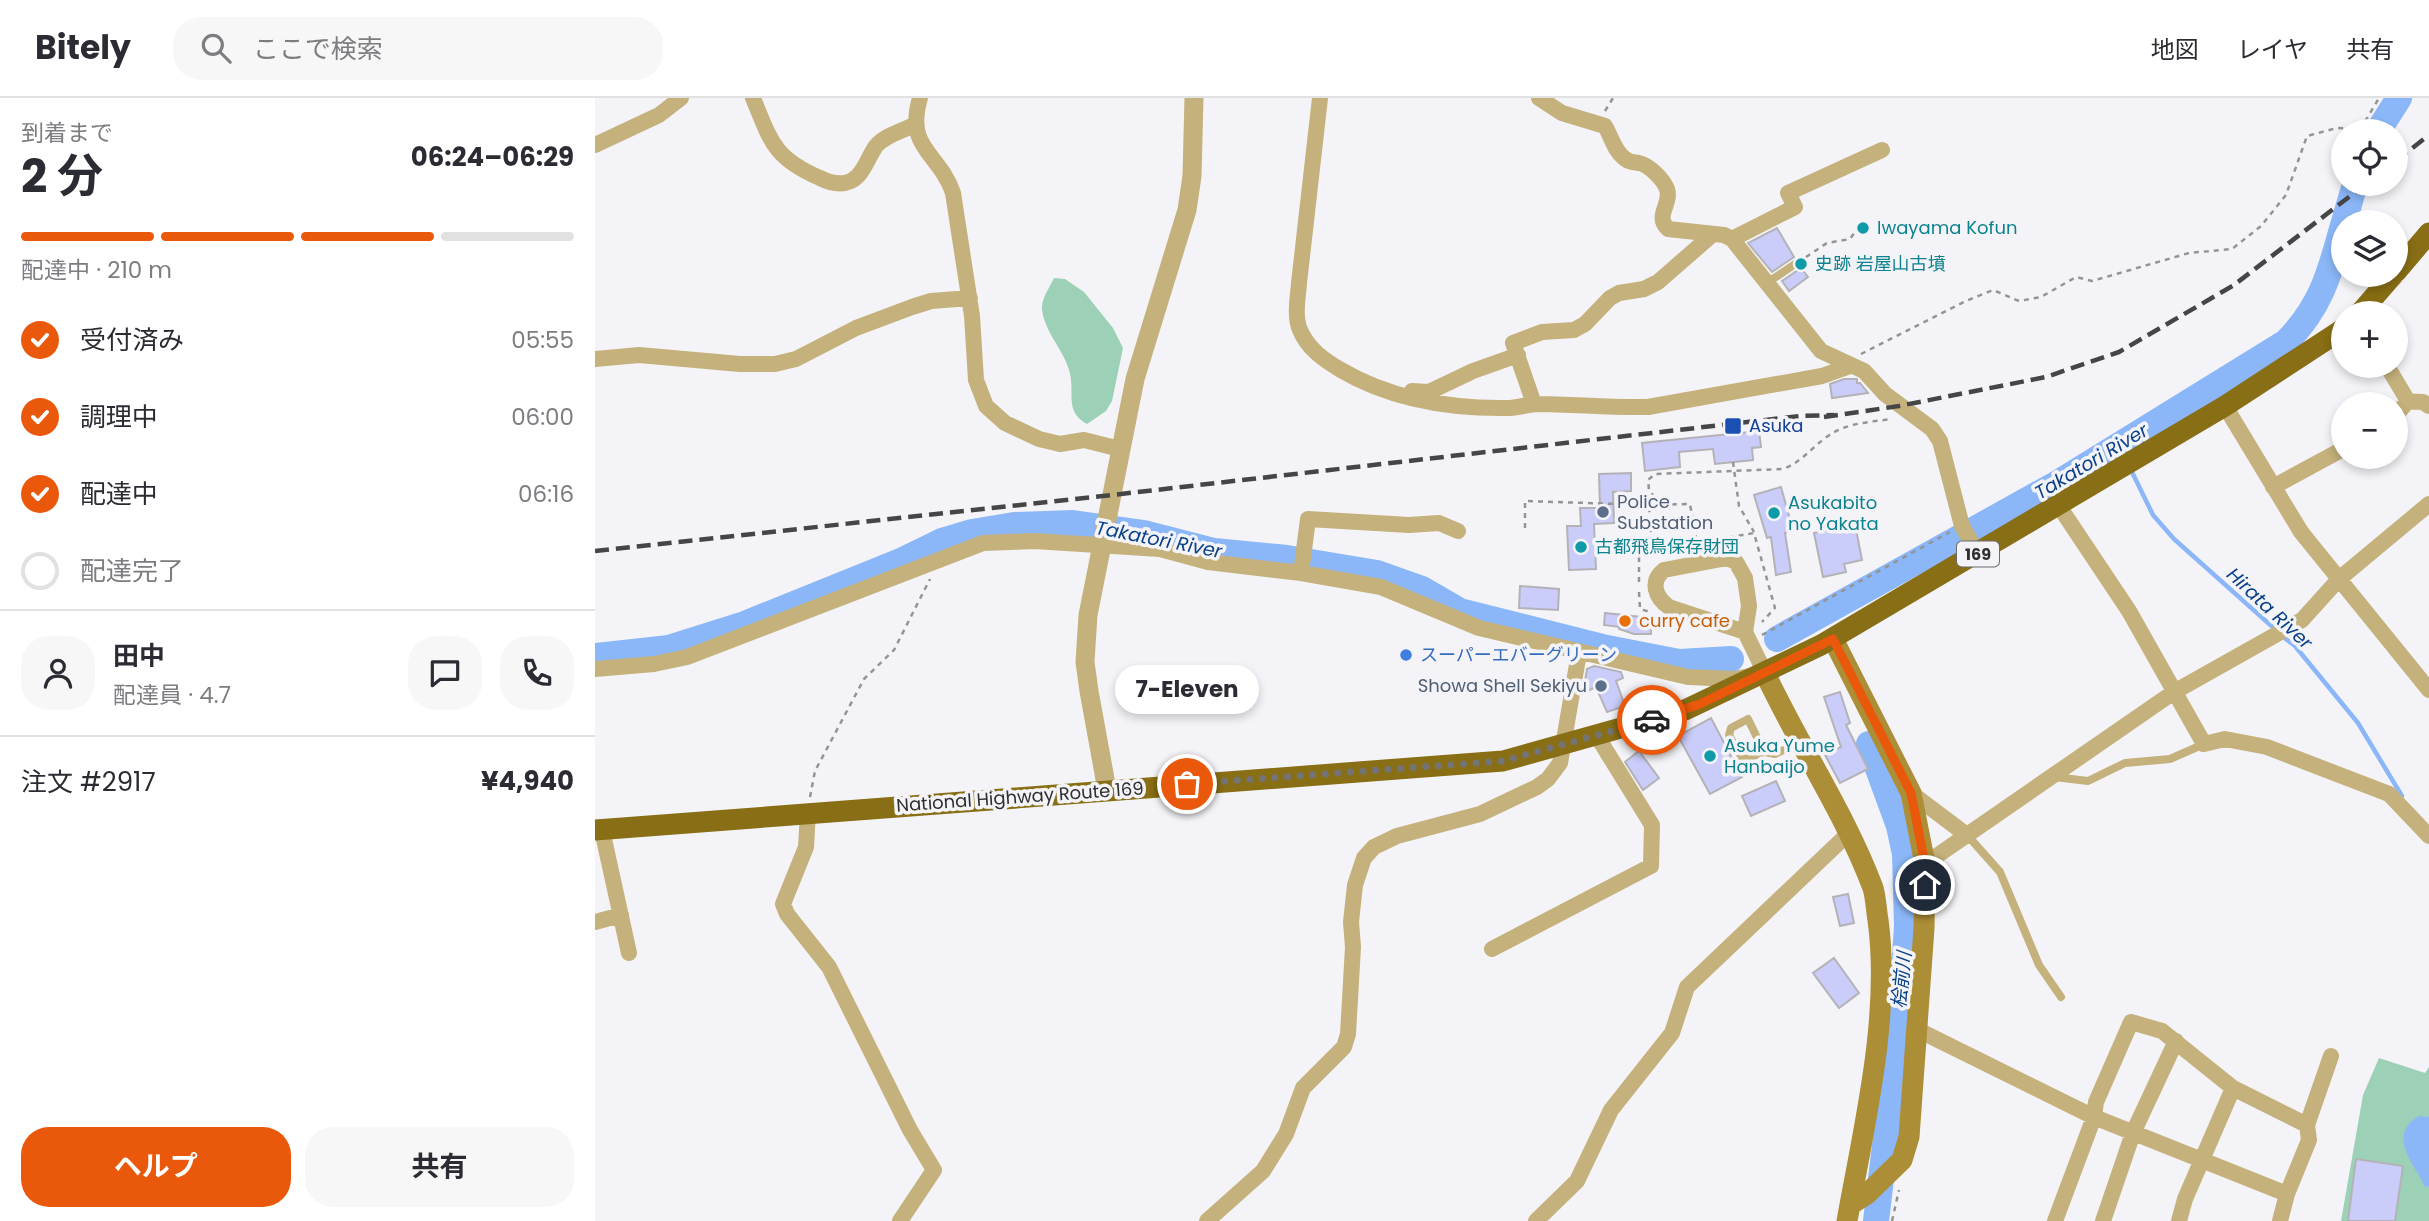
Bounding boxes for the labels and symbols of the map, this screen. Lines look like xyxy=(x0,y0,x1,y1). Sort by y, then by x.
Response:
place label: Iwayama Kofun xyxy=(1877,215,2017,240)
marker: Iwayama Kofun xyxy=(1855,220,1871,236)
place label: 史跡 岩屋山古墳 xyxy=(1815,251,1946,276)
marker: 史跡 岩屋山古墳 xyxy=(1793,256,1809,272)
place label: Asuka xyxy=(1749,413,1804,438)
marker: Asuka xyxy=(1723,416,1743,436)
water label: Takatori River xyxy=(2029,416,2154,506)
place label: Police Substation xyxy=(1617,489,1713,535)
place label: Asukabito no Yakata xyxy=(1788,490,1879,536)
marker: Police Substation xyxy=(1595,504,1611,520)
marker: Asukabito no Yakata xyxy=(1766,505,1782,521)
water label: Takatori River xyxy=(1093,514,1225,565)
place label: 古都飛鳥保存財団 xyxy=(1595,534,1739,559)
marker: 古都飛鳥保存財団 xyxy=(1573,539,1589,555)
road number: 169 xyxy=(1957,542,1999,566)
water label: Hirata River xyxy=(2221,561,2319,656)
place label: curry cafe xyxy=(1639,608,1730,633)
marker: curry cafe xyxy=(1617,613,1633,629)
place label: スーパーエバーグリーン xyxy=(1420,642,1617,667)
marker: スーパーエバーグリーン xyxy=(1398,647,1414,663)
callout: 7-Eleven xyxy=(1115,665,1259,714)
place label: Showa Shell Sekiyu xyxy=(1418,673,1587,698)
marker: Showa Shell Sekiyu xyxy=(1593,678,1609,694)
courier xyxy=(1617,685,1687,755)
place label: Asuka Yume Hanbaijo xyxy=(1724,733,1835,779)
marker: Asuka Yume Hanbaijo xyxy=(1702,748,1718,764)
pin xyxy=(1157,754,1217,814)
street label: National Highway Route 169 xyxy=(896,775,1144,818)
pin xyxy=(1895,855,1955,915)
water label: 桧前川 xyxy=(1885,948,1918,1010)

